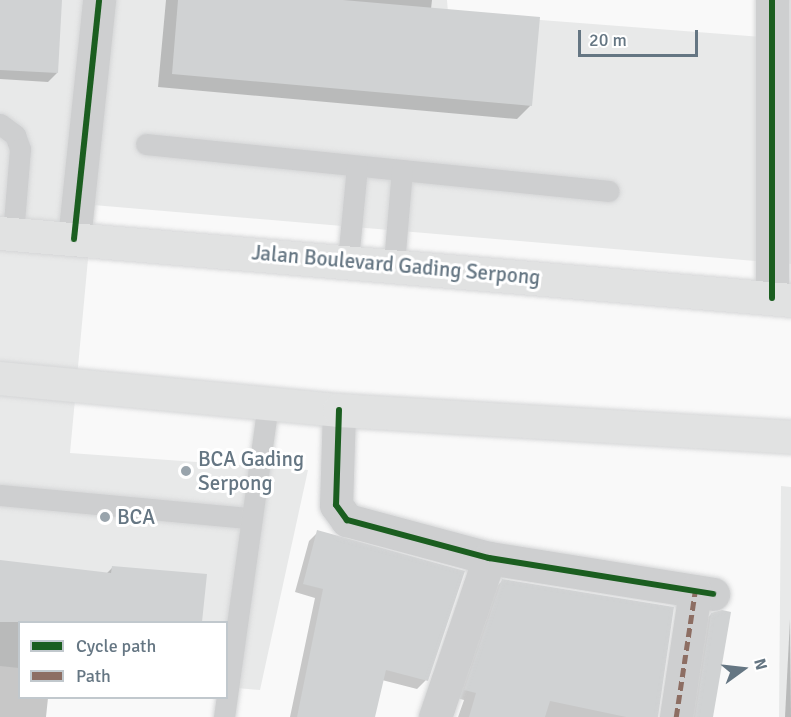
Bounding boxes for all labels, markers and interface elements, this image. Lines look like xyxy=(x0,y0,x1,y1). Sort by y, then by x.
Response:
scale bar xyxy=(581,18,701,56)
text: 20 m xyxy=(589,29,627,51)
street label: Jalan Boulevard Gading Serpong xyxy=(251,240,541,290)
place label: BCA Gading Serpong xyxy=(198,446,304,496)
marker: BCA Gading Serpong xyxy=(179,464,193,478)
place label: BCA xyxy=(117,504,155,530)
marker: BCA xyxy=(98,510,112,524)
legend xyxy=(18,621,228,699)
text: Cycle path xyxy=(76,635,156,657)
north arrow xyxy=(713,639,773,699)
text: N xyxy=(749,656,771,672)
text: Path xyxy=(76,665,111,687)

